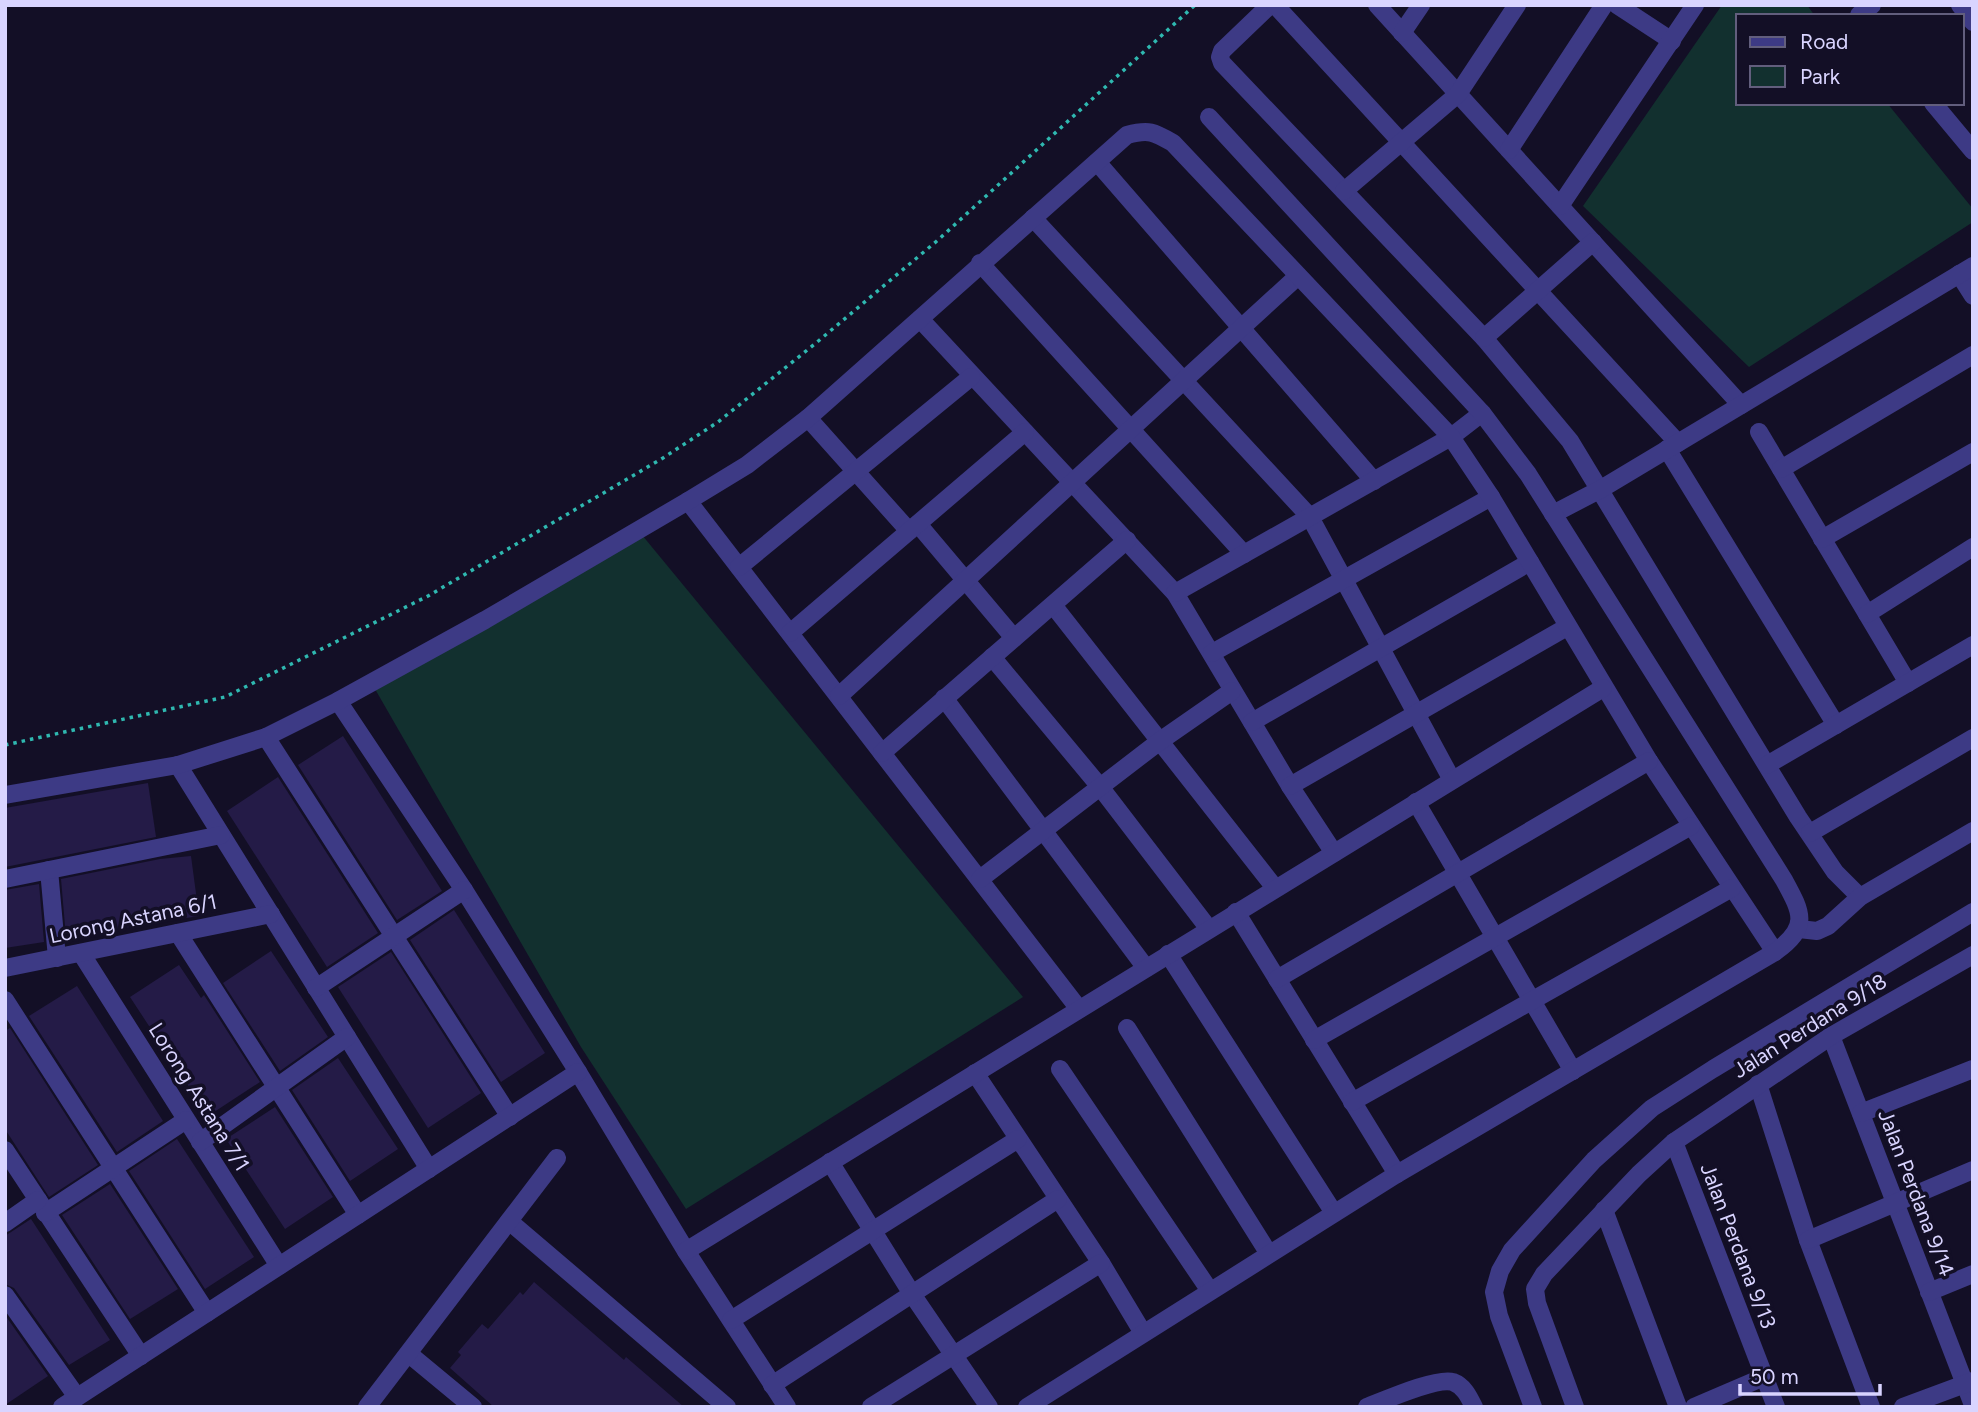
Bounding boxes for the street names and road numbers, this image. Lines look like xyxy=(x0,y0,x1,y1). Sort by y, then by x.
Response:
street label: Lorong Astana 6/1 xyxy=(47,889,219,948)
street label: Jalan Perdana 9/18 xyxy=(1728,968,1891,1083)
street label: Lorong Astana 7/1 xyxy=(144,1018,255,1175)
street label: Jalan Perdana 9/14 xyxy=(1873,1106,1960,1280)
street label: Jalan Perdana 9/13 xyxy=(1695,1160,1782,1332)

